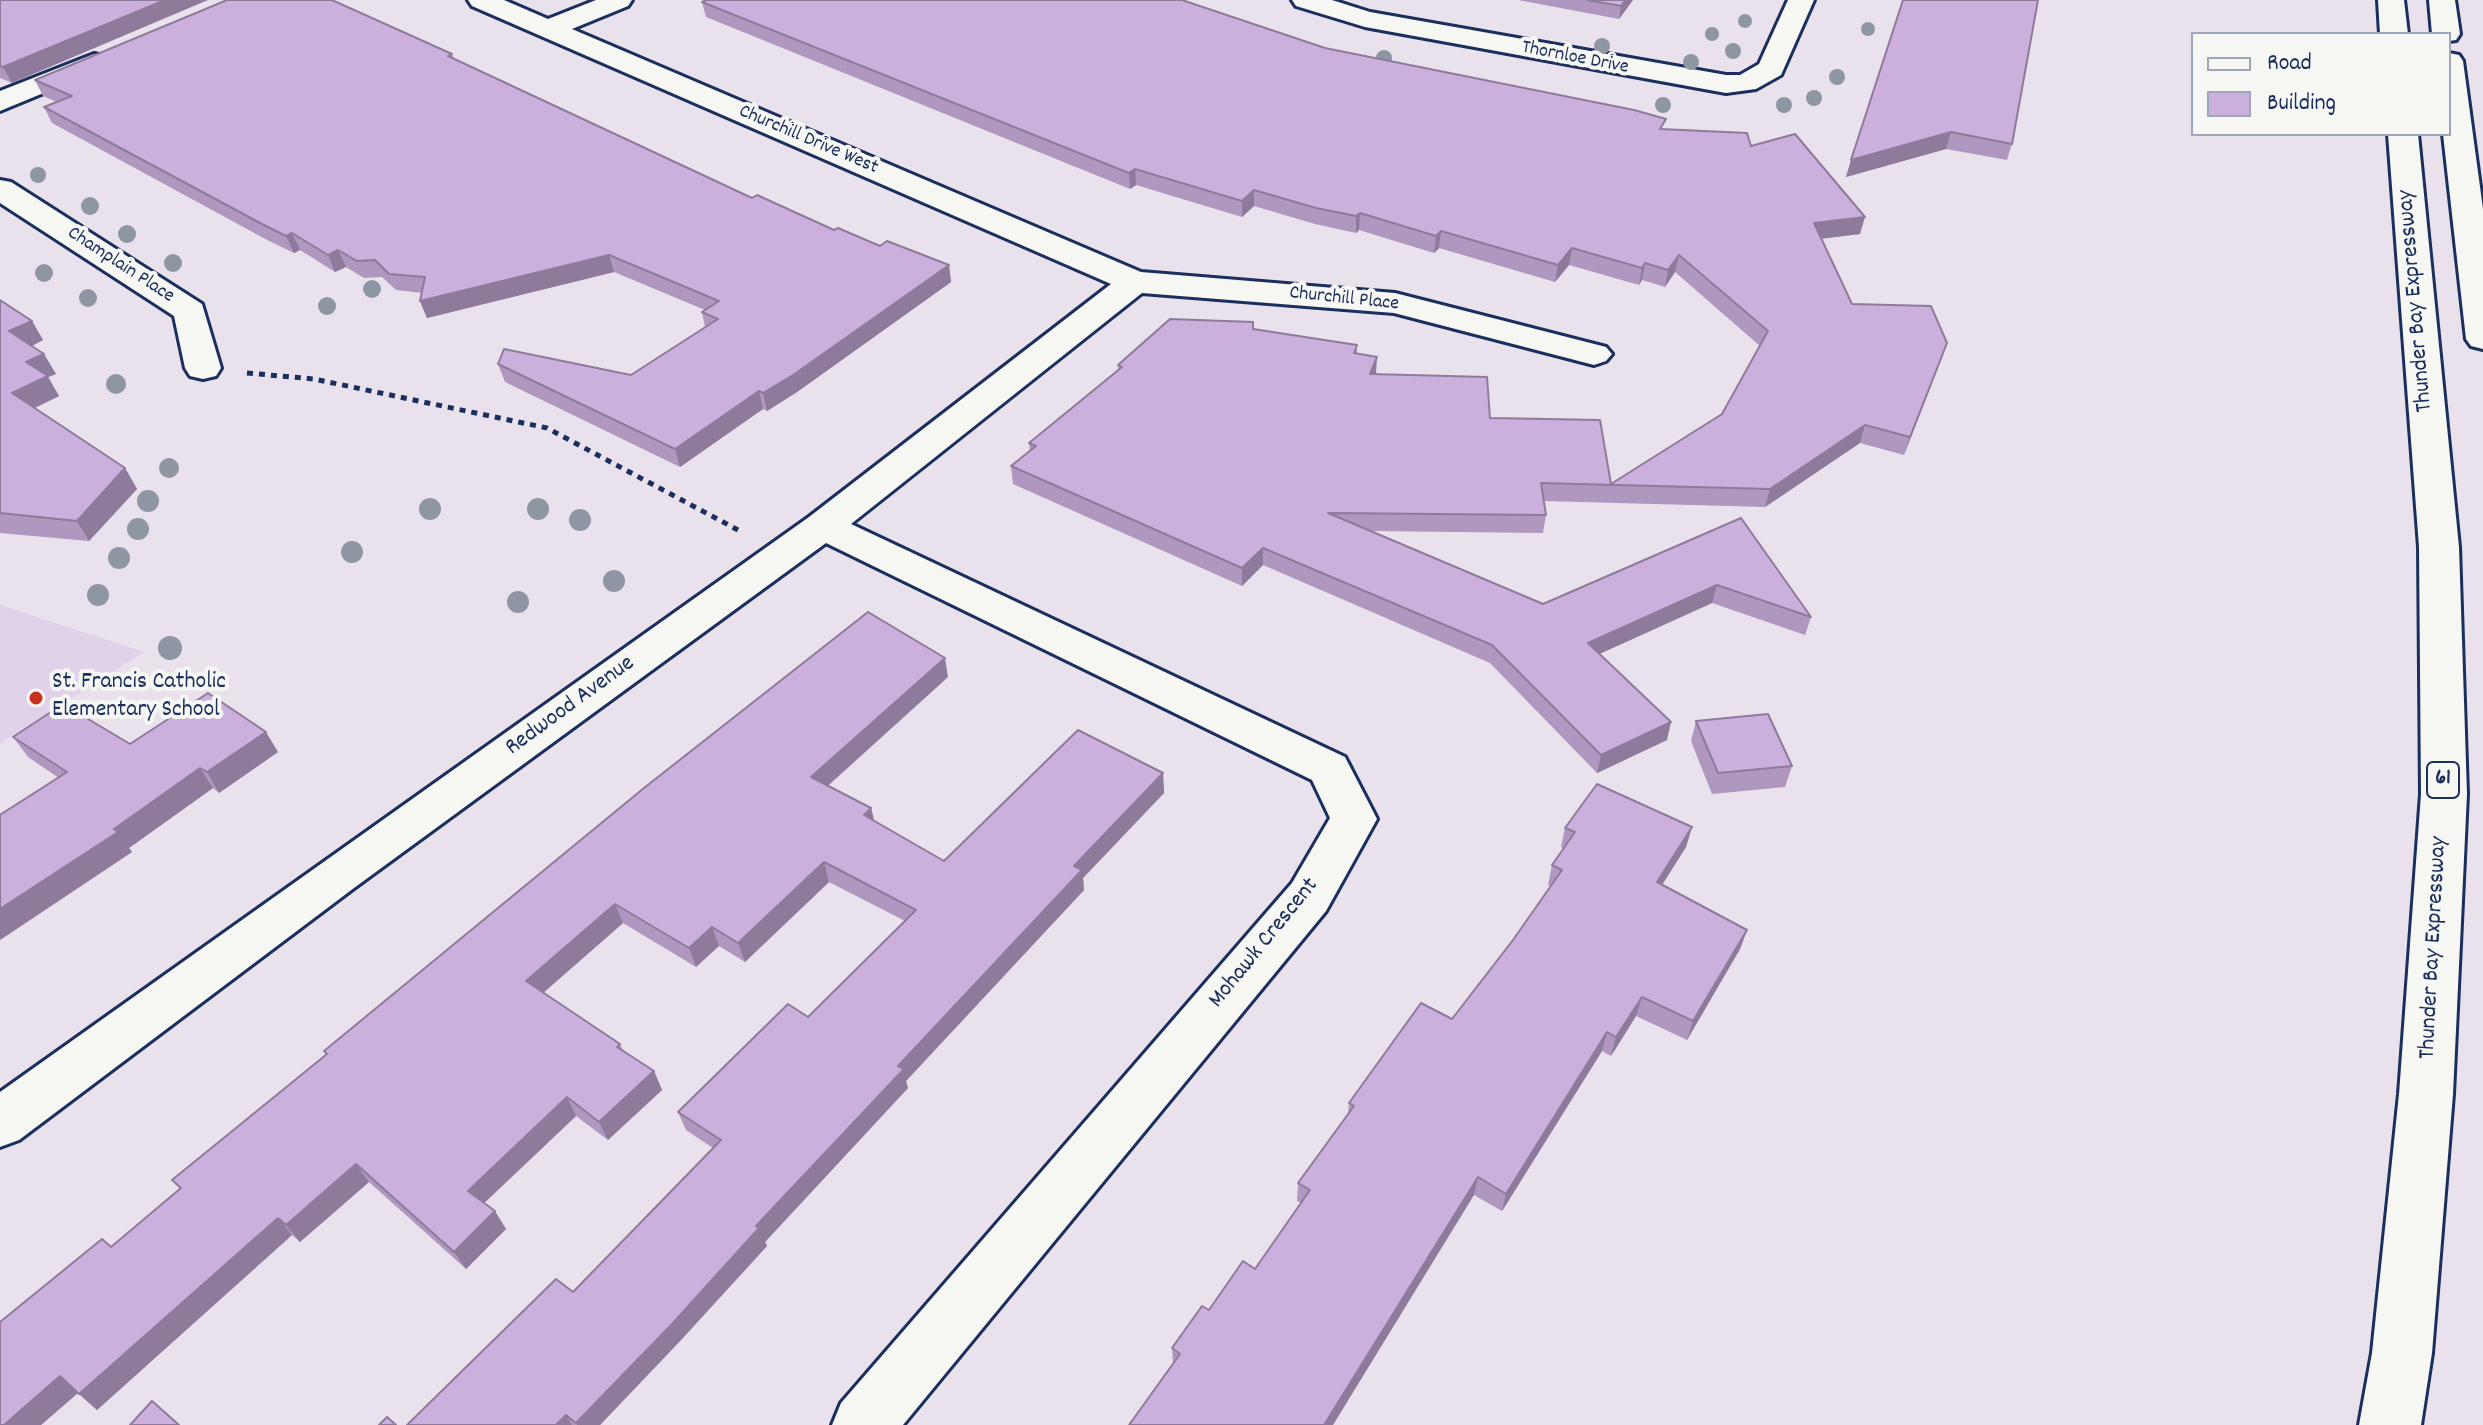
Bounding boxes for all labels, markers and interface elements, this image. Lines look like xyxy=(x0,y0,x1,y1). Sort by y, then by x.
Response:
legend xyxy=(2191,32,2451,136)
street label: Thornloe Drive xyxy=(1520,37,1630,81)
text: Road xyxy=(2267,47,2312,81)
text: Building xyxy=(2267,87,2336,121)
street label: Churchill Drive West xyxy=(735,101,881,181)
street label: Thunder Bay Expressway xyxy=(2393,189,2441,413)
street label: Champlain Place xyxy=(62,222,178,310)
street label: Churchill Place xyxy=(1288,282,1400,318)
street label: Redwood Avenue xyxy=(501,650,641,764)
place label: St. Francis Catholic Elementary School xyxy=(52,670,226,726)
marker: St. Francis Catholic Elementary School xyxy=(27,689,45,707)
road number: 61 xyxy=(2427,762,2459,798)
street label: Thunder Bay Expressway xyxy=(2415,836,2455,1060)
street label: Mohawk Crescent xyxy=(1204,873,1326,1015)

